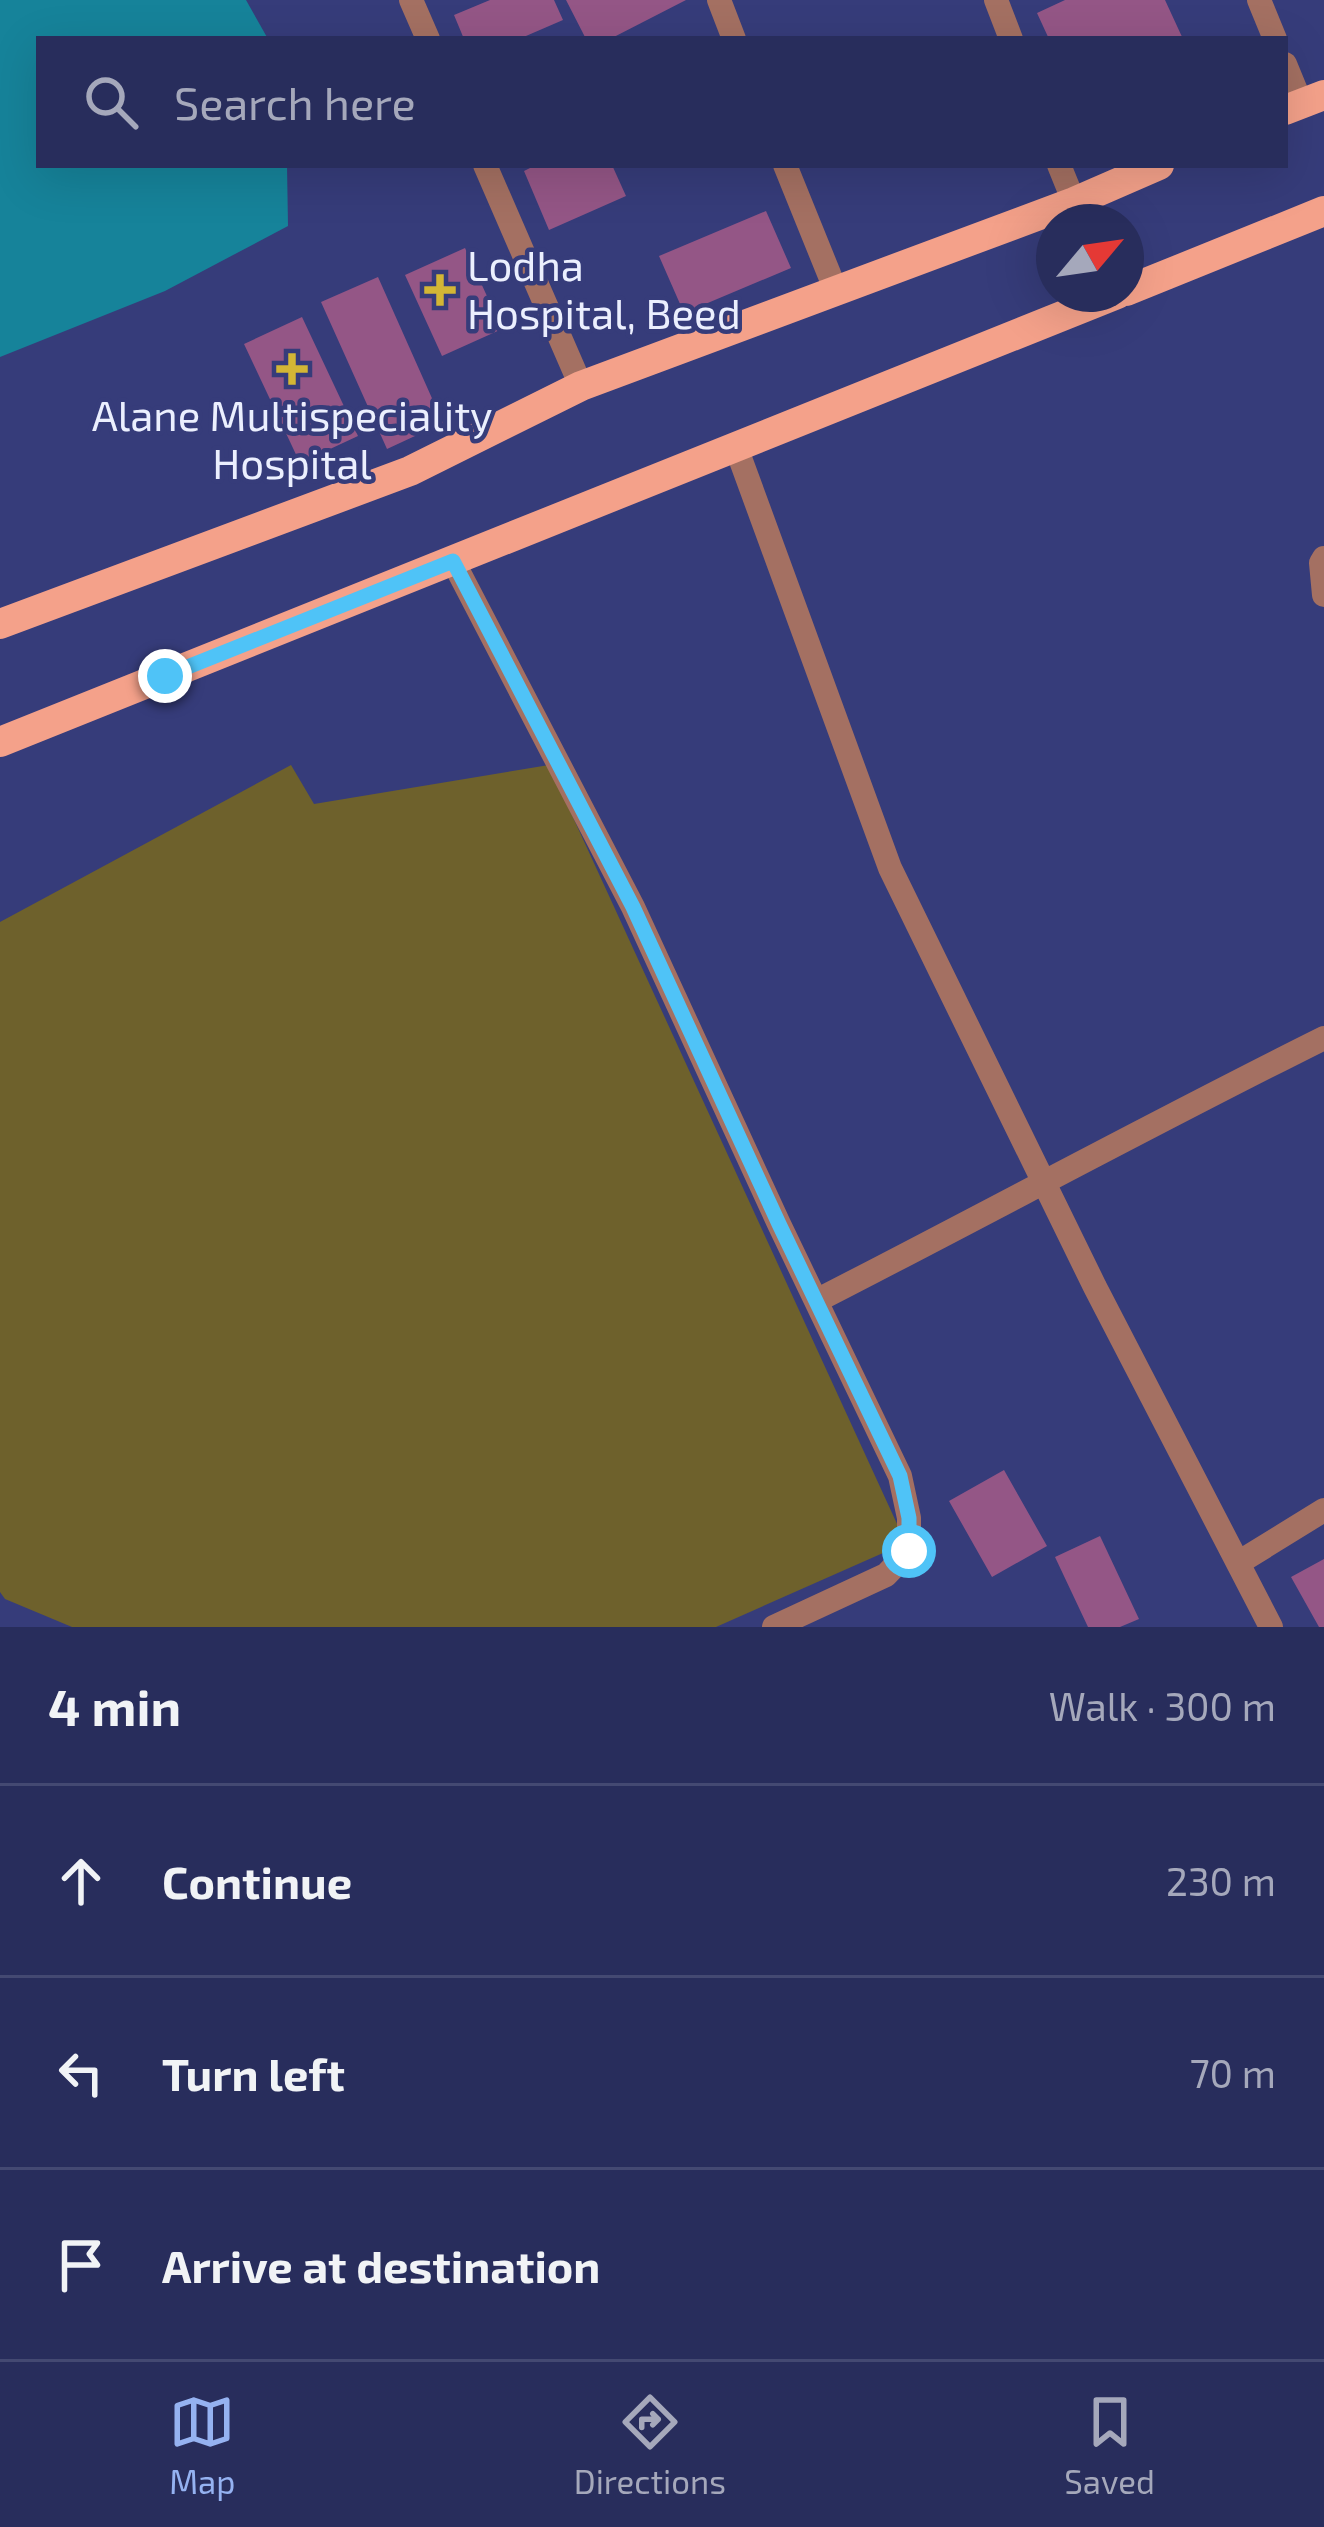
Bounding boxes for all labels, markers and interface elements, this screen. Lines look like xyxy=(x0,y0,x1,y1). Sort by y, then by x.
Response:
search box xyxy=(36,36,1288,168)
icon: search xyxy=(78,69,144,135)
text: Search here xyxy=(174,75,416,129)
north arrow xyxy=(1036,204,1144,312)
place label: Lodha Hospital, Beed xyxy=(467,239,741,337)
marker: Lodha Hospital, Beed xyxy=(424,274,456,306)
marker: Alane Multispeciality Hospital xyxy=(276,353,308,385)
place label: Alane Multispeciality Hospital xyxy=(92,389,492,487)
route end xyxy=(138,649,192,703)
route start xyxy=(882,1524,936,1578)
text: 4 min xyxy=(48,1675,181,1736)
text: Walk · 300 m xyxy=(1049,1682,1276,1729)
icon: ahead xyxy=(48,1848,114,1914)
text: Continue xyxy=(162,1854,352,1908)
text: 230 m xyxy=(1166,1857,1276,1904)
icon: left xyxy=(48,2040,114,2106)
text: Turn left xyxy=(162,2046,345,2100)
text: 70 m xyxy=(1190,2049,1276,2096)
icon: arrive xyxy=(48,2232,114,2298)
text: Arrive at destination xyxy=(162,2238,600,2292)
tab: Map xyxy=(169,2389,235,2501)
tab: Directions xyxy=(574,2389,726,2501)
tab: Saved xyxy=(1064,2389,1155,2501)

